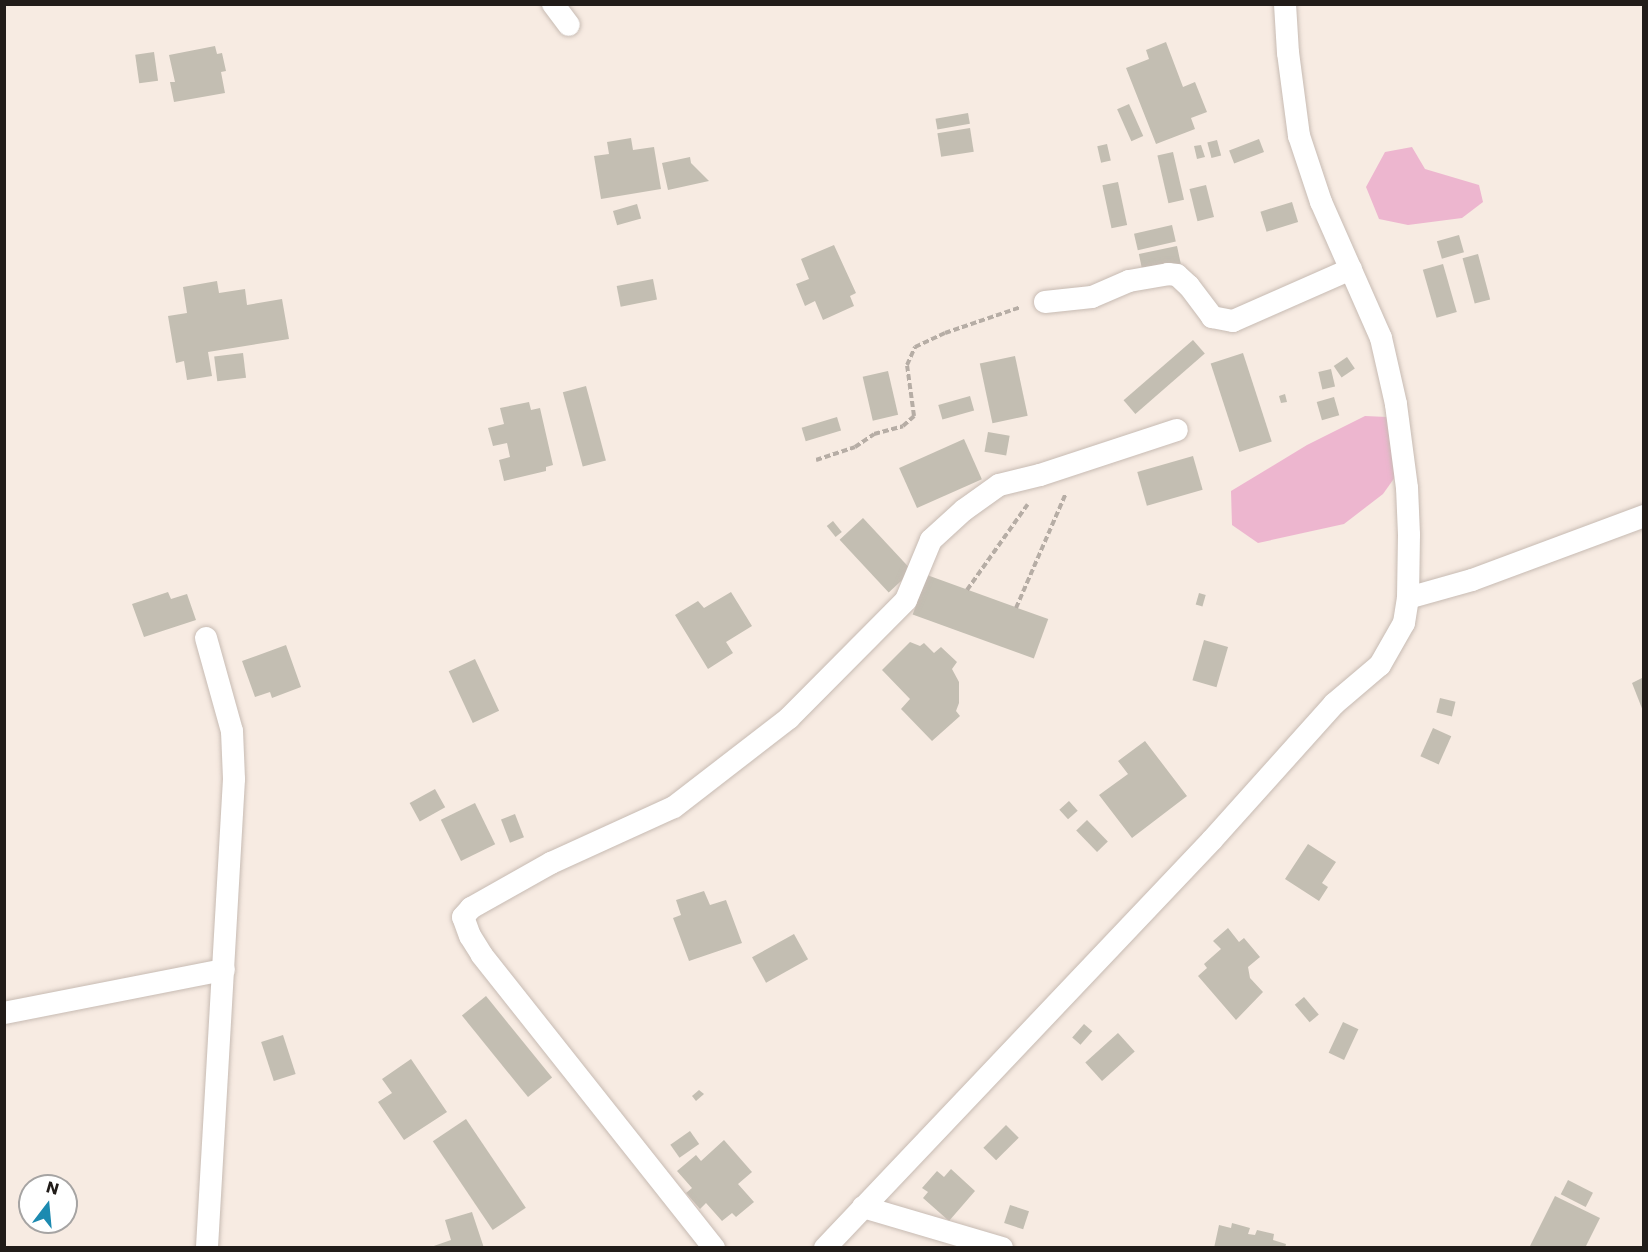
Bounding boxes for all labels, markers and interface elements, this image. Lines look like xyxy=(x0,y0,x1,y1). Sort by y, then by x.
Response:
north arrow xyxy=(18,1174,78,1234)
text: N xyxy=(44,1175,62,1201)

